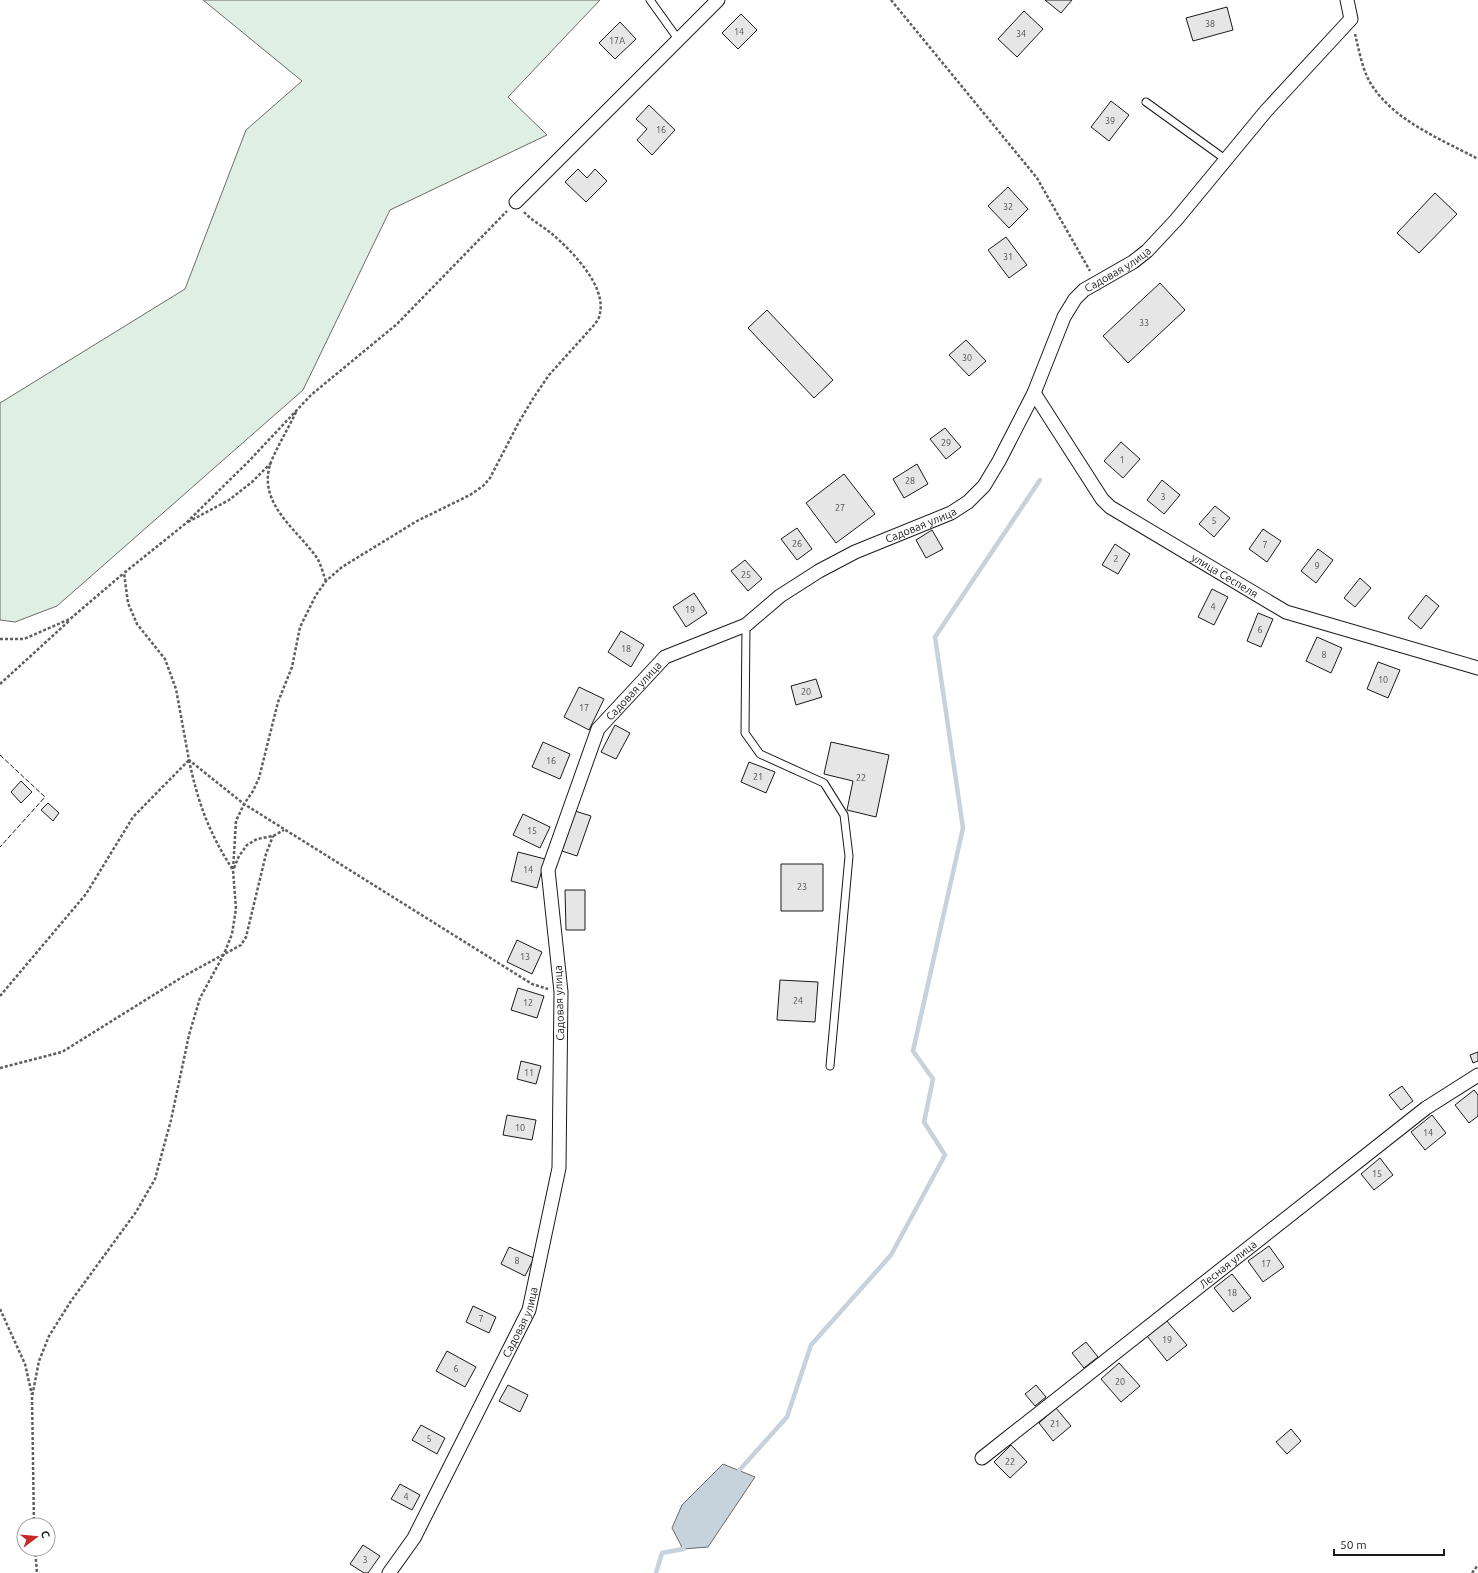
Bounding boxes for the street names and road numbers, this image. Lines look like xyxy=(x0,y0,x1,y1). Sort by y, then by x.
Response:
street label: Садовая улица xyxy=(1082,245,1153,294)
street label: Садовая улица xyxy=(884,505,959,545)
street label: улица Сеспеля xyxy=(1189,551,1260,600)
street label: Садовая улица xyxy=(603,659,664,723)
street label: Садовая улица xyxy=(552,965,566,1041)
street label: Лесная улица xyxy=(1197,1238,1259,1290)
street label: Садовая улица xyxy=(500,1286,540,1359)

